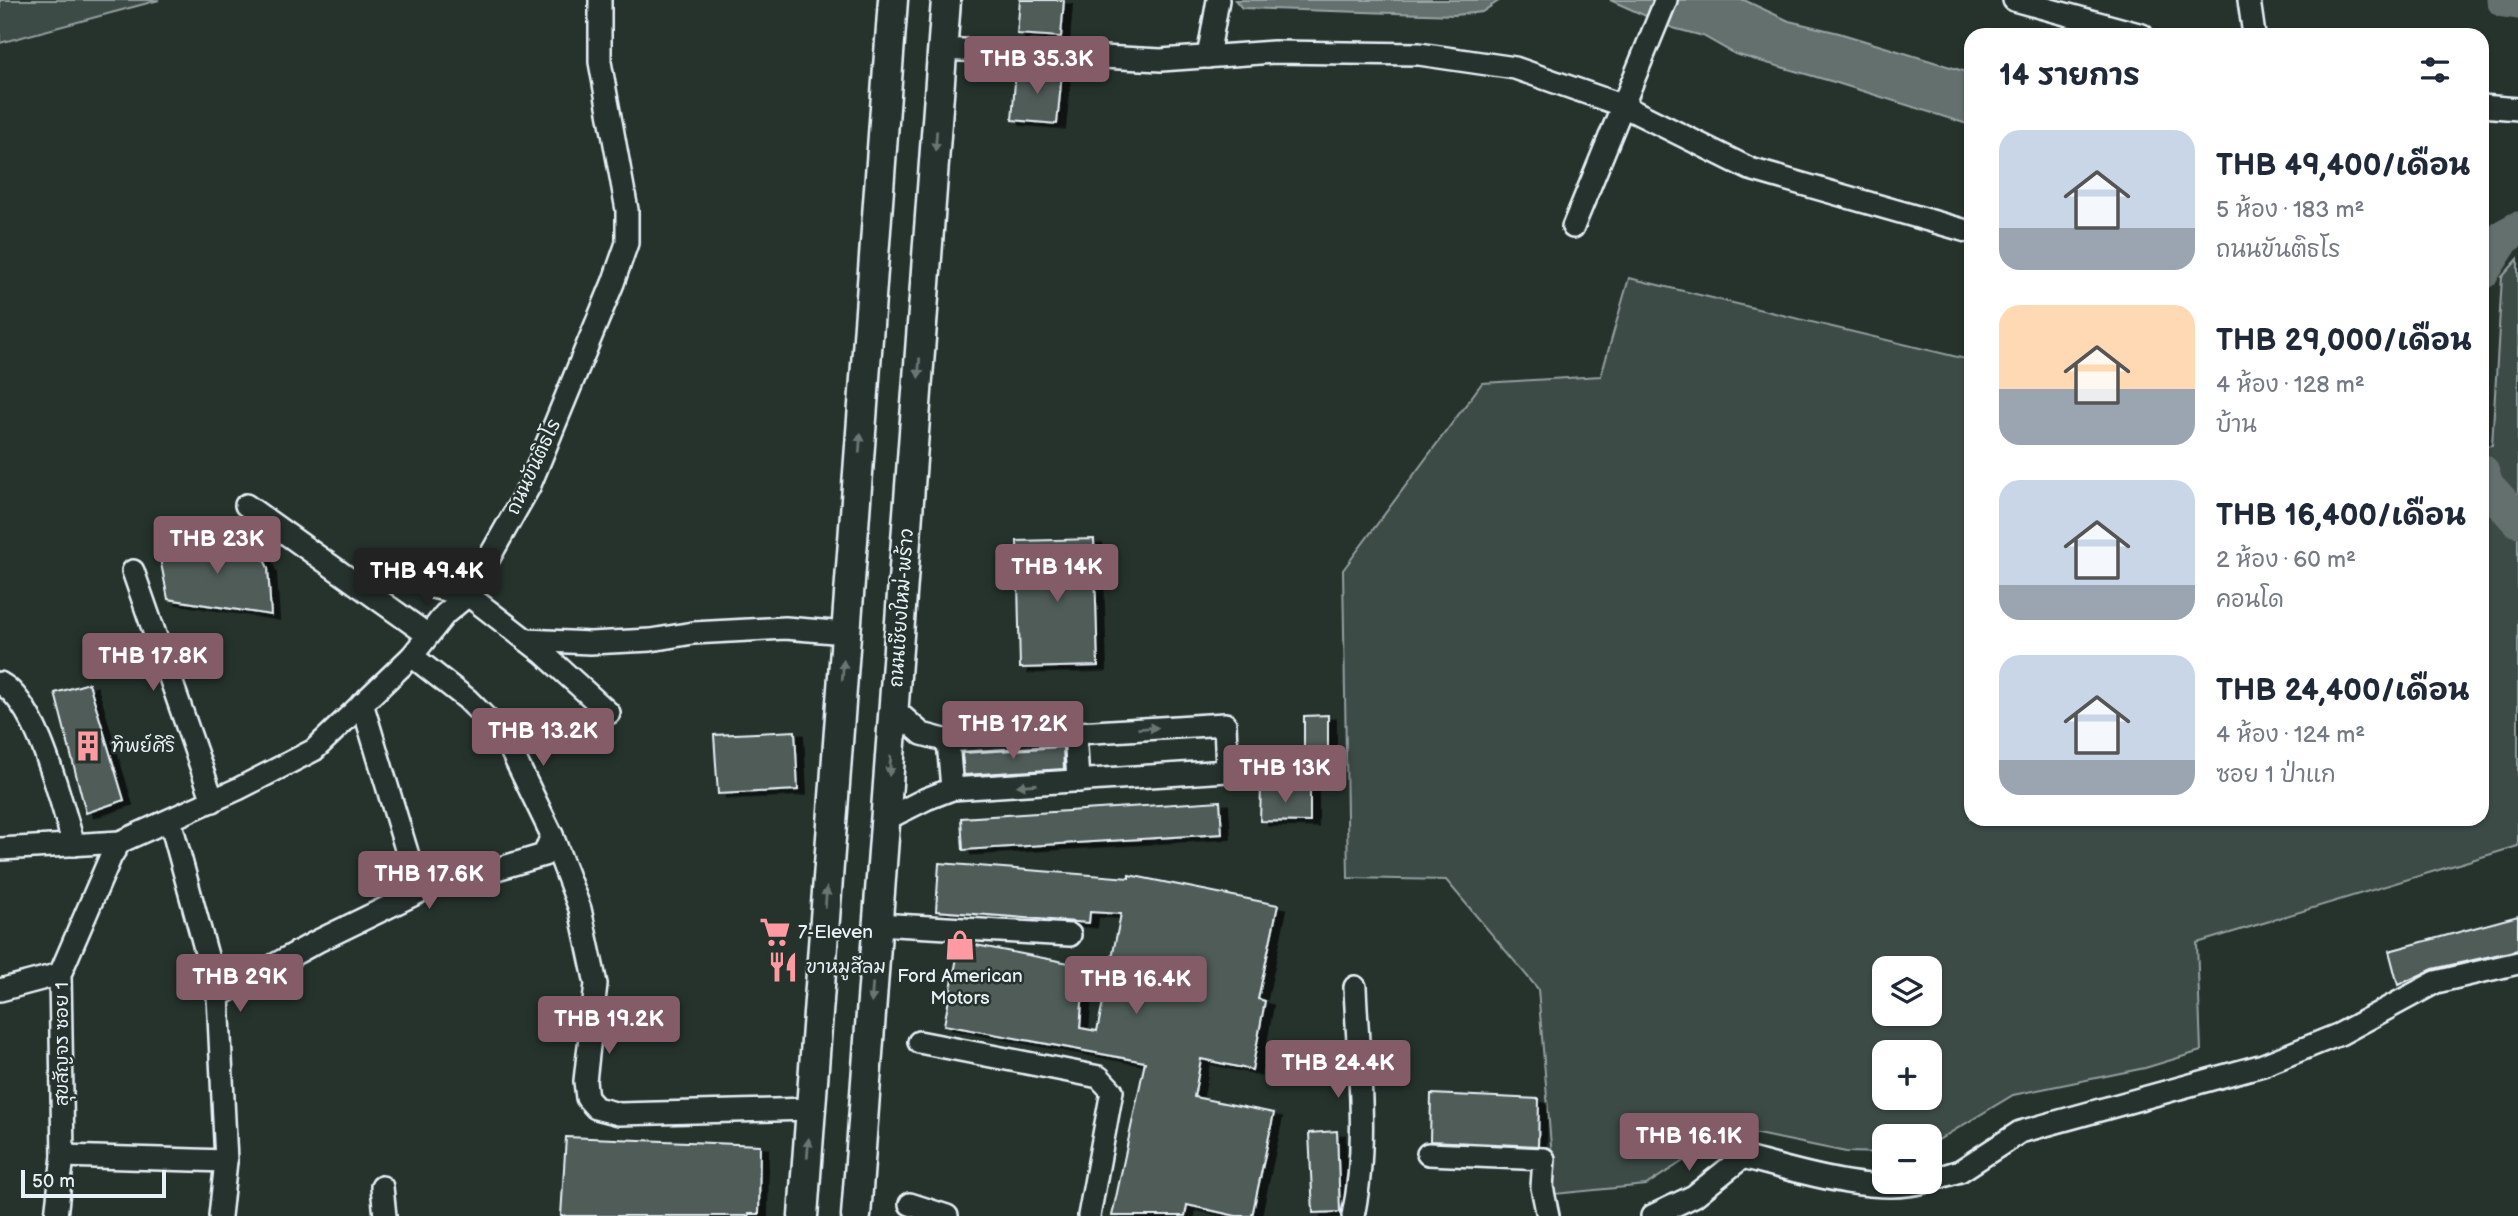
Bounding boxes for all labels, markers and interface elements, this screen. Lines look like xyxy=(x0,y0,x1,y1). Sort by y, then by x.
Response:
pin: THB 35.3K xyxy=(957,36,1117,96)
text: THB 35.3K xyxy=(980,45,1094,73)
icon: filters xyxy=(2416,51,2454,89)
text: 14 รายการ xyxy=(1999,58,2140,94)
one-way arrow xyxy=(930,131,941,153)
text: THB 49,400/เดือน xyxy=(2216,148,2470,184)
icon: home xyxy=(2055,158,2139,242)
text: 5 ห้อง · 183 m² xyxy=(2216,196,2365,224)
text: ถนนขันติธโร xyxy=(2216,236,2341,264)
text: THB 29,000/เดือน xyxy=(2216,323,2472,359)
icon: home xyxy=(2055,333,2139,417)
one-way arrow xyxy=(914,357,925,379)
text: 4 ห้อง · 128 m² xyxy=(2216,371,2365,399)
text: บ้าน xyxy=(2216,411,2257,439)
street label: ถนนขันติธโร xyxy=(500,415,566,518)
one-way arrow xyxy=(855,432,866,454)
text: THB 16,400/เดือน xyxy=(2216,498,2466,534)
icon: home xyxy=(2055,508,2139,592)
pin: THB 23K xyxy=(152,516,282,576)
text: THB 23K xyxy=(170,525,264,553)
street label: ถนนเชียงใหม่-พร้าว xyxy=(883,528,919,688)
pin: THB 14K xyxy=(992,544,1122,604)
text: 2 ห้อง · 60 m² xyxy=(2216,546,2356,574)
pin: THB 49.4K xyxy=(347,548,507,608)
text: THB 14K xyxy=(1011,553,1103,581)
text: THB 49.4K xyxy=(370,557,484,585)
text: คอนโด xyxy=(2216,586,2284,614)
pin: THB 17.8K xyxy=(73,634,233,693)
text: THB 17.8K xyxy=(98,642,208,670)
one-way arrow xyxy=(838,659,849,681)
text: THB 24,400/เดือน xyxy=(2216,673,2470,709)
icon: home xyxy=(2055,683,2139,767)
pin: THB 17.2K xyxy=(933,702,1093,761)
pin: THB 13.2K xyxy=(463,708,623,768)
text: THB 17.2K xyxy=(958,710,1068,738)
text: THB 13.2K xyxy=(488,717,598,745)
text: 4 ห้อง · 124 m² xyxy=(2216,721,2365,749)
one-way arrow xyxy=(1138,722,1160,733)
building icon: ทิพย์ศิริ xyxy=(71,729,105,763)
place label: ทิพย์ศิริ xyxy=(111,733,175,758)
pin: THB 13K xyxy=(1220,746,1350,805)
text: THB 13K xyxy=(1239,754,1331,782)
one-way arrow xyxy=(884,755,895,777)
text: ซอย 1 ป่าแก xyxy=(2216,761,2336,789)
one-way arrow xyxy=(1016,779,1038,790)
pin: THB 17.6K xyxy=(349,852,509,911)
text: THB 17.6K xyxy=(374,860,484,888)
one-way arrow xyxy=(821,885,832,907)
supermarket icon: 7-Eleven xyxy=(758,915,792,949)
place label: 7-Eleven xyxy=(798,921,873,944)
shop icon: Ford American Motors xyxy=(943,928,977,962)
restaurant icon: ขาหมูสีลม xyxy=(766,950,800,984)
pin: THB 29K xyxy=(175,954,305,1014)
place label: ขาหมูสีลม xyxy=(806,955,886,981)
pin: THB 16.4K xyxy=(1056,956,1216,1016)
map controls xyxy=(1872,956,1942,1194)
button: layers xyxy=(1872,956,1942,1026)
text: THB 29K xyxy=(192,963,288,991)
place label: Ford American Motors xyxy=(897,965,1023,1010)
text: THB 16.4K xyxy=(1081,965,1191,993)
street label: สุขสัญจร ซอย 1 xyxy=(51,982,76,1106)
one-way arrow xyxy=(866,982,877,1004)
pin: THB 19.2K xyxy=(529,996,689,1056)
text: THB 19.2K xyxy=(554,1005,664,1033)
pin: THB 24.4K xyxy=(1258,1040,1418,1100)
button: + xyxy=(1872,1040,1942,1110)
text: THB 24.4K xyxy=(1281,1049,1395,1077)
pin: THB 16.1K xyxy=(1609,1114,1769,1173)
text: THB 16.1K xyxy=(1636,1122,1742,1150)
button: − xyxy=(1872,1124,1942,1194)
one-way arrow xyxy=(803,1137,814,1159)
scale bar xyxy=(21,1167,166,1199)
text: 50 m xyxy=(32,1170,75,1193)

